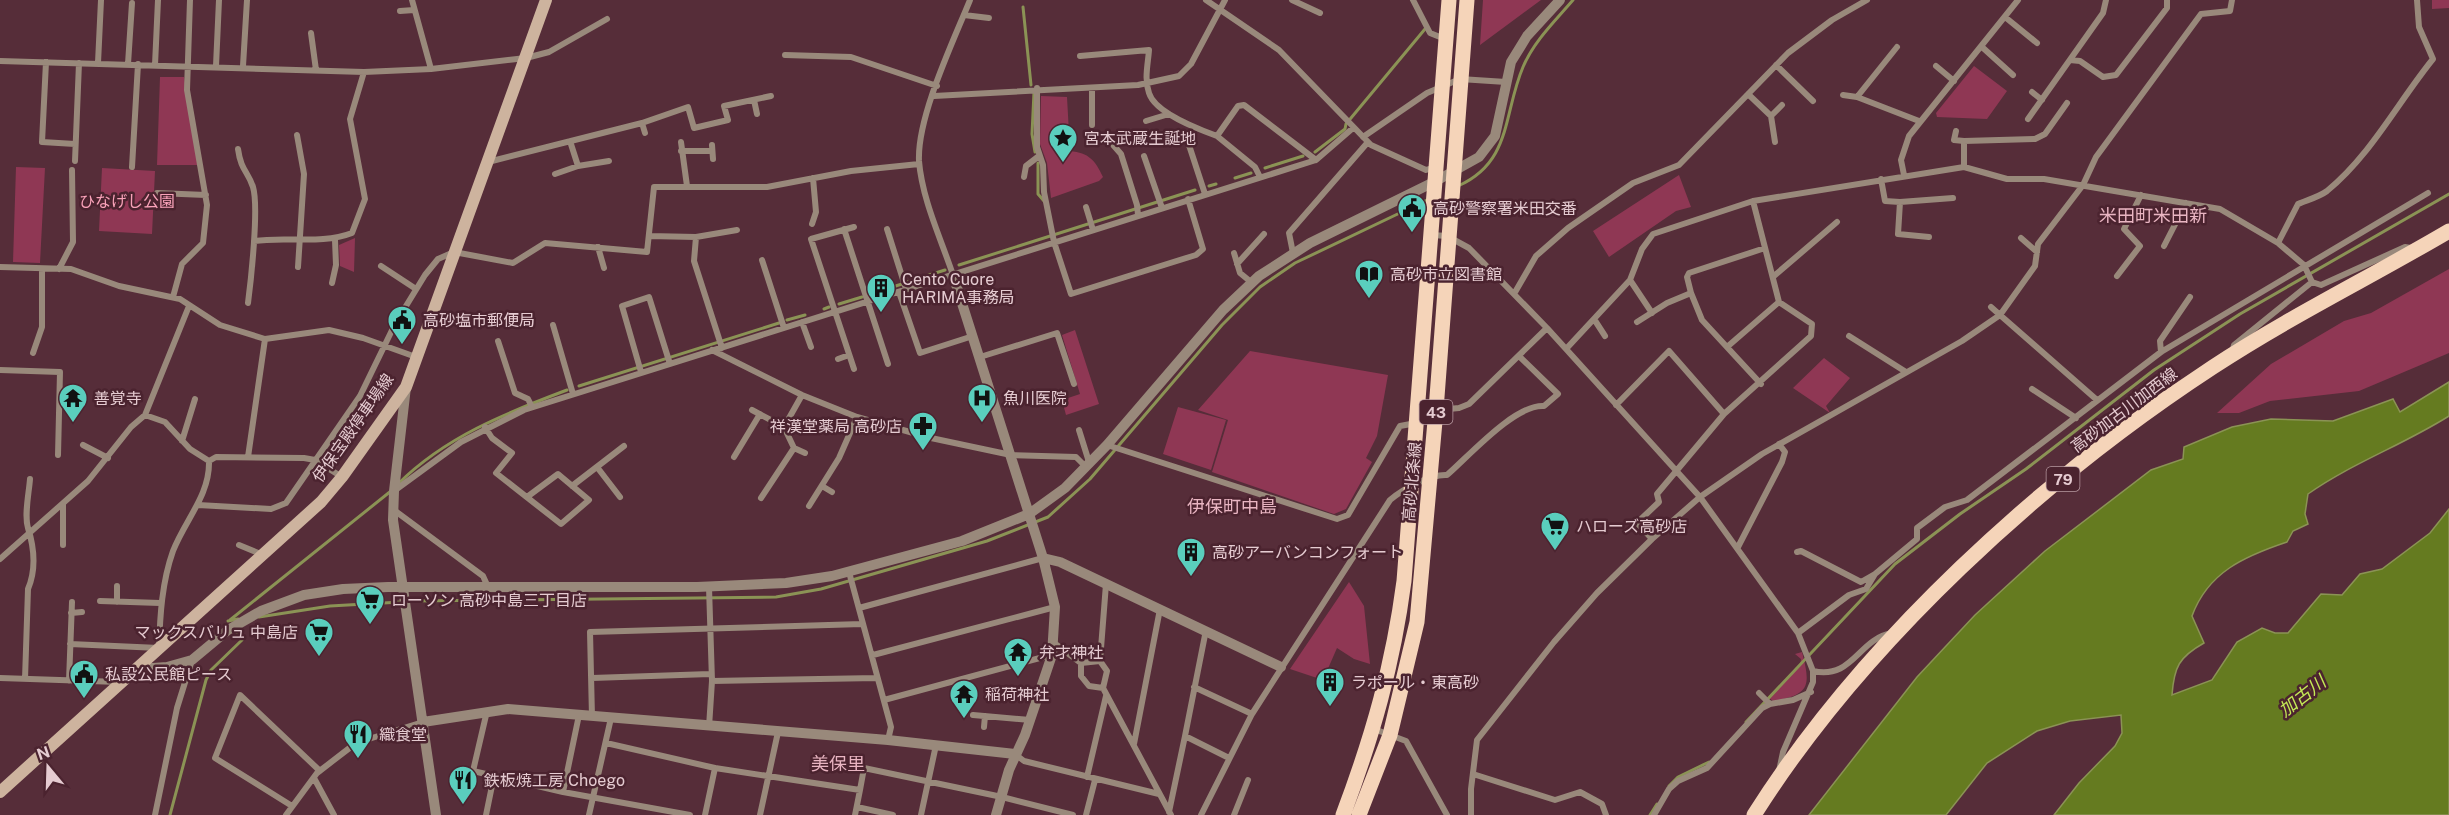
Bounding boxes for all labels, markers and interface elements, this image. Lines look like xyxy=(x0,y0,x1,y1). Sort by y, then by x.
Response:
place icon: 宮本武蔵生誕地 xyxy=(1047,122,1079,164)
place label: 宮本武蔵生誕地 xyxy=(1084,129,1196,148)
park label: ひなげし公園 xyxy=(79,192,175,211)
public building icon: 高砂警察署米田交番 xyxy=(1396,192,1428,234)
place label: 高砂警察署米田交番 xyxy=(1433,199,1577,218)
district label: 米田町米田新 xyxy=(2099,205,2207,226)
library icon: 高砂市立図書館 xyxy=(1353,258,1385,300)
place label: 高砂市立図書館 xyxy=(1390,265,1502,284)
place label: Cento Cuore HARIMA事務局 xyxy=(902,270,1015,307)
building icon: Cento Cuore HARIMA事務局 xyxy=(865,272,897,314)
public building icon: 高砂塩市郵便局 xyxy=(386,304,418,346)
place label: 高砂塩市郵便局 xyxy=(423,311,535,330)
street label: 高砂加古川加西線 xyxy=(2067,364,2181,456)
street label: 伊保宝殿停車場線 xyxy=(309,370,397,486)
temple icon: 善覚寺 xyxy=(57,382,89,424)
hospital icon: 魚川医院 xyxy=(966,382,998,424)
place label: 善覚寺 xyxy=(94,389,142,408)
place label: 魚川医院 xyxy=(1003,389,1067,408)
road number: 43 xyxy=(1420,400,1452,424)
pharmacy icon: 祥漢堂薬局 高砂店 xyxy=(907,410,939,452)
place label: 祥漢堂薬局 高砂店 xyxy=(770,417,902,436)
street label: 高砂北条線 xyxy=(1399,441,1425,523)
road number: 79 xyxy=(2046,467,2080,491)
district label: 伊保町中島 xyxy=(1187,496,1277,517)
supermarket icon: ハローズ高砂店 xyxy=(1539,510,1571,552)
place label: ハローズ高砂店 xyxy=(1576,517,1687,536)
building icon: 高砂アーバンコンフォート xyxy=(1175,536,1207,578)
place label: 高砂アーバンコンフォート xyxy=(1212,543,1403,562)
supermarket icon: ローソン 高砂中島三丁目店 xyxy=(354,584,386,626)
place label: ローソン 高砂中島三丁目店 xyxy=(391,591,587,610)
supermarket icon: マックスバリュ 中島店 xyxy=(303,616,335,658)
place label: マックスバリュ 中島店 xyxy=(135,623,298,642)
temple icon: 弁才神社 xyxy=(1002,636,1034,678)
place label: 弁才神社 xyxy=(1039,643,1103,662)
public building icon: 私設公民館ピース xyxy=(68,658,100,700)
place label: 私設公民館ピース xyxy=(105,665,232,684)
building icon: ラポール・東高砂 xyxy=(1314,666,1346,708)
water label: 加古川 xyxy=(2274,670,2331,721)
place label: ラポール・東高砂 xyxy=(1351,673,1479,692)
temple icon: 稲荷神社 xyxy=(948,678,980,720)
place label: 稲荷神社 xyxy=(985,685,1049,704)
restaurant icon: 織食堂 xyxy=(342,718,374,760)
place label: 織食堂 xyxy=(379,725,427,744)
north arrow xyxy=(18,737,78,797)
text: N xyxy=(34,742,52,764)
district label: 美保里 xyxy=(811,753,865,774)
restaurant icon: 鉄板焼工房 Choego xyxy=(447,764,479,806)
place label: 鉄板焼工房 Choego xyxy=(484,771,625,790)

